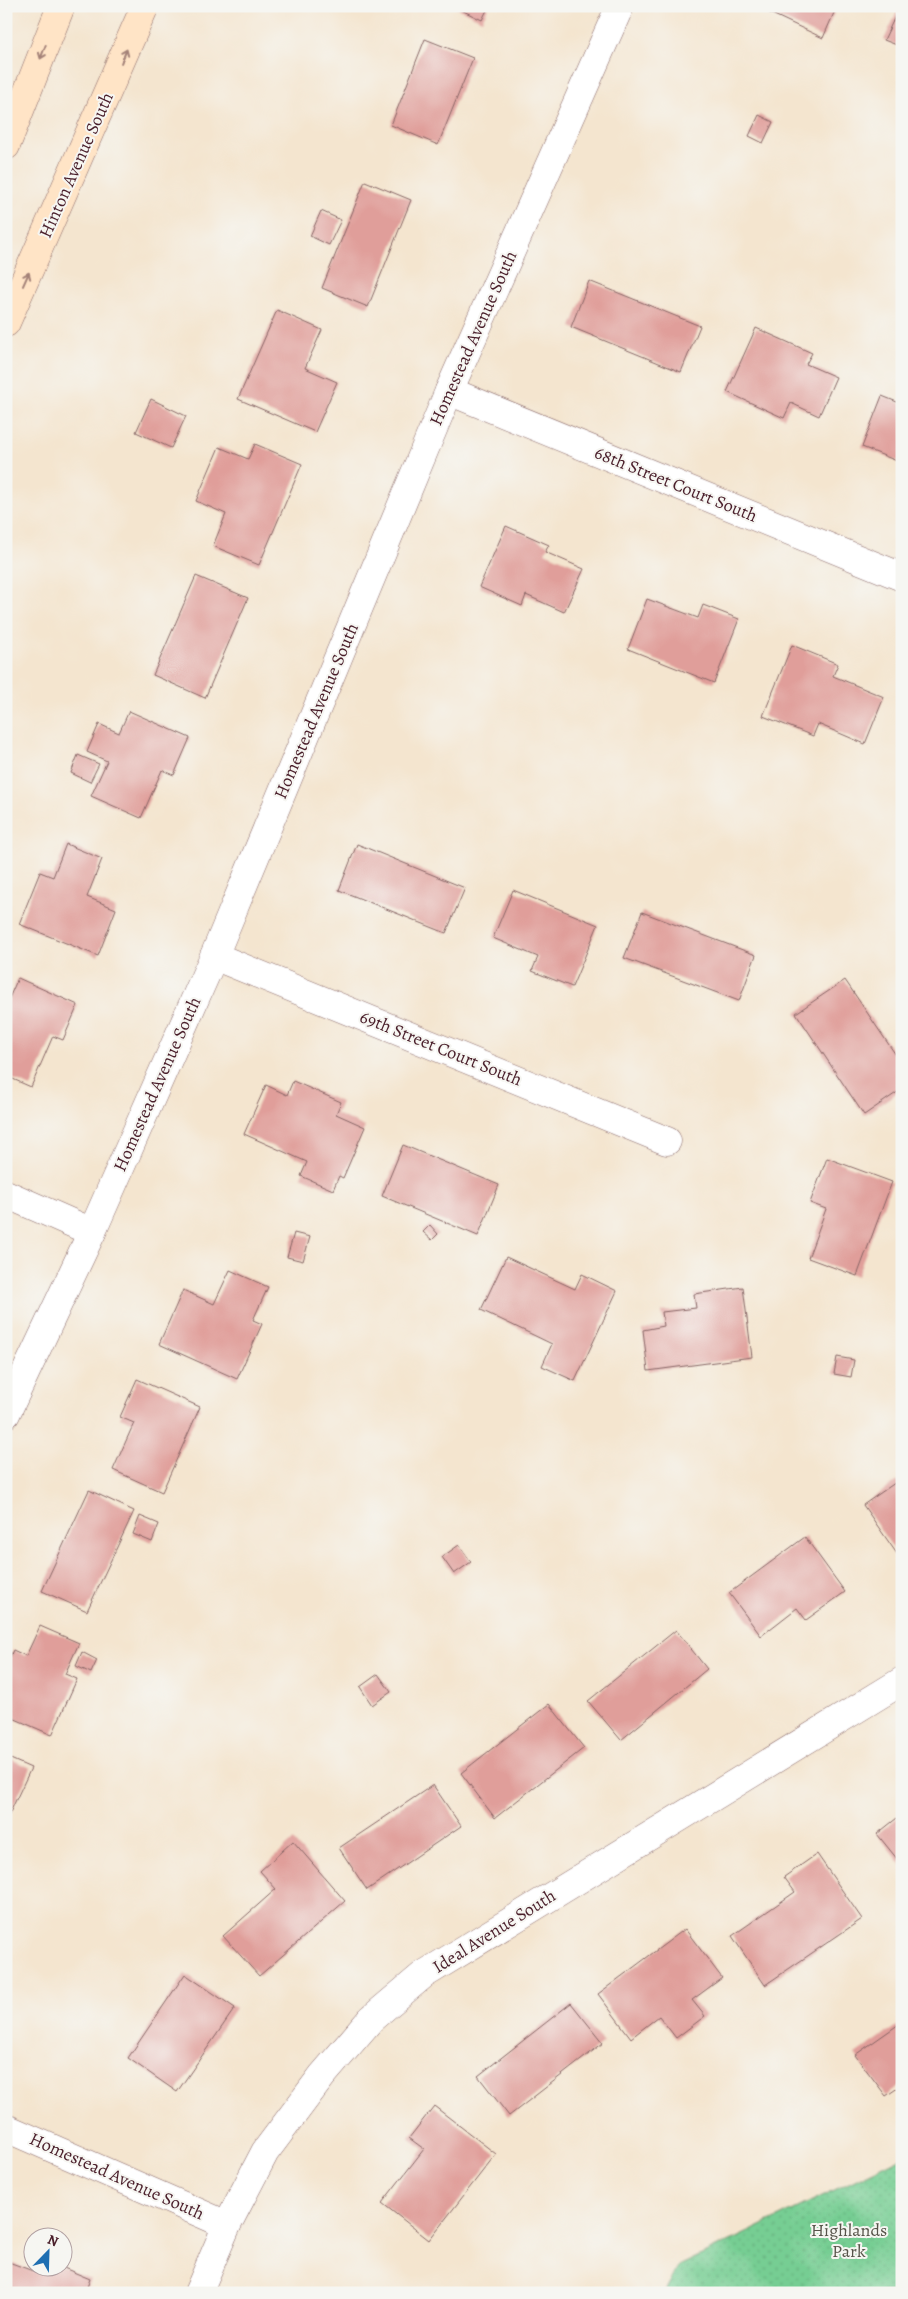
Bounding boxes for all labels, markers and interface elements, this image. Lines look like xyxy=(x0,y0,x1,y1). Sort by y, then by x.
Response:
one-way arrow xyxy=(38,44,47,59)
one-way arrow xyxy=(120,49,130,64)
street label: Hinton Avenue South xyxy=(33,88,119,242)
street label: Homestead Avenue South xyxy=(424,247,522,429)
one-way arrow xyxy=(22,272,32,287)
street label: 68th Street Court South xyxy=(591,440,761,528)
street label: Homestead Avenue South xyxy=(268,619,364,803)
street label: Homestead Avenue South xyxy=(108,993,206,1175)
street label: 69th Street Court South xyxy=(356,1004,526,1092)
street label: Ideal Avenue South xyxy=(428,1883,560,1978)
street label: Homestead Avenue South xyxy=(26,2127,208,2225)
park label: Highlands Park xyxy=(811,2218,887,2263)
north arrow xyxy=(22,2226,72,2276)
text: N xyxy=(44,2230,61,2251)

